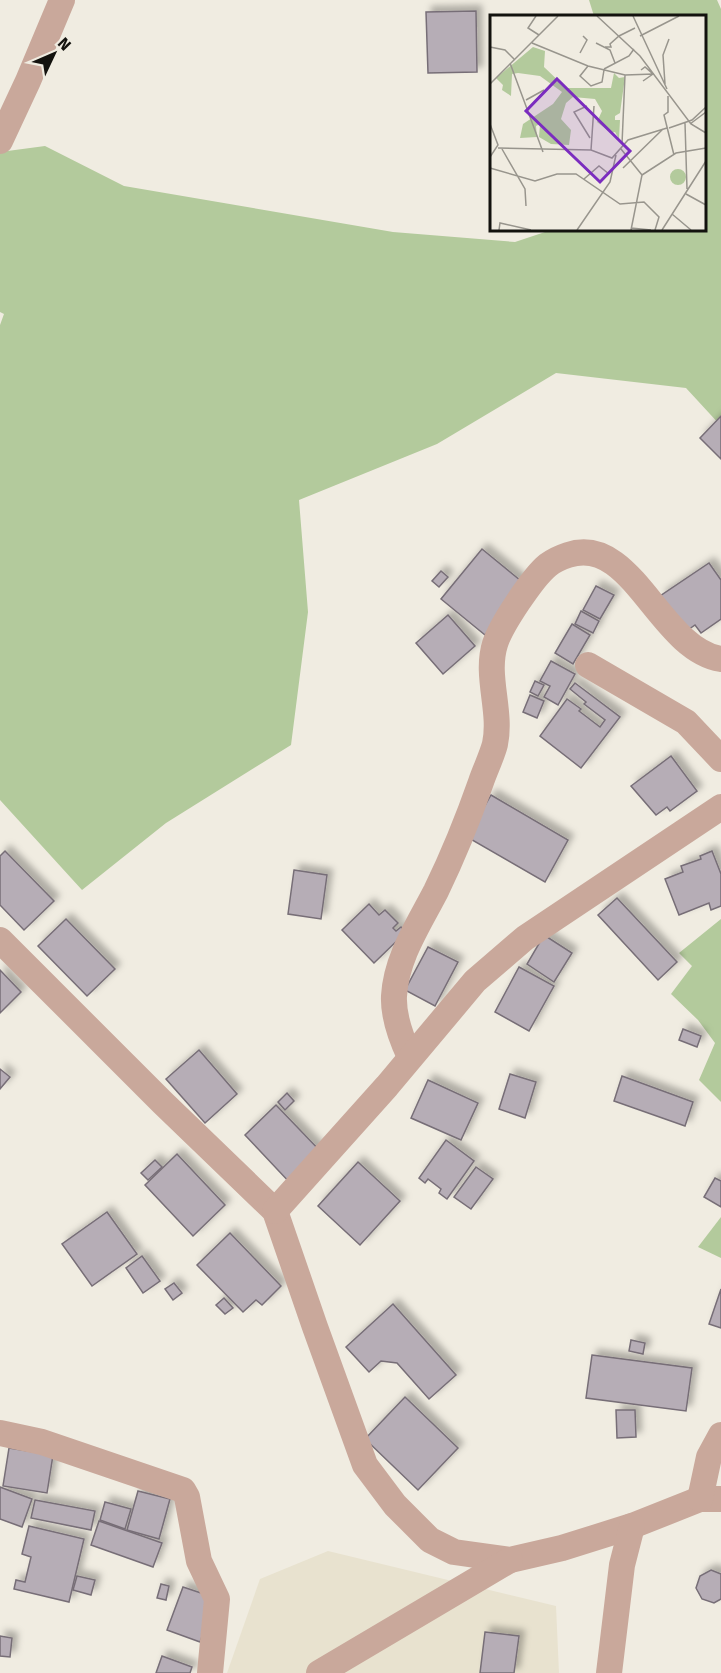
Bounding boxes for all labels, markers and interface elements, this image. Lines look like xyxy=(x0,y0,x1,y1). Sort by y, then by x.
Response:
inset map xyxy=(490,15,706,231)
north arrow xyxy=(24,24,84,84)
text: N xyxy=(54,34,75,54)

